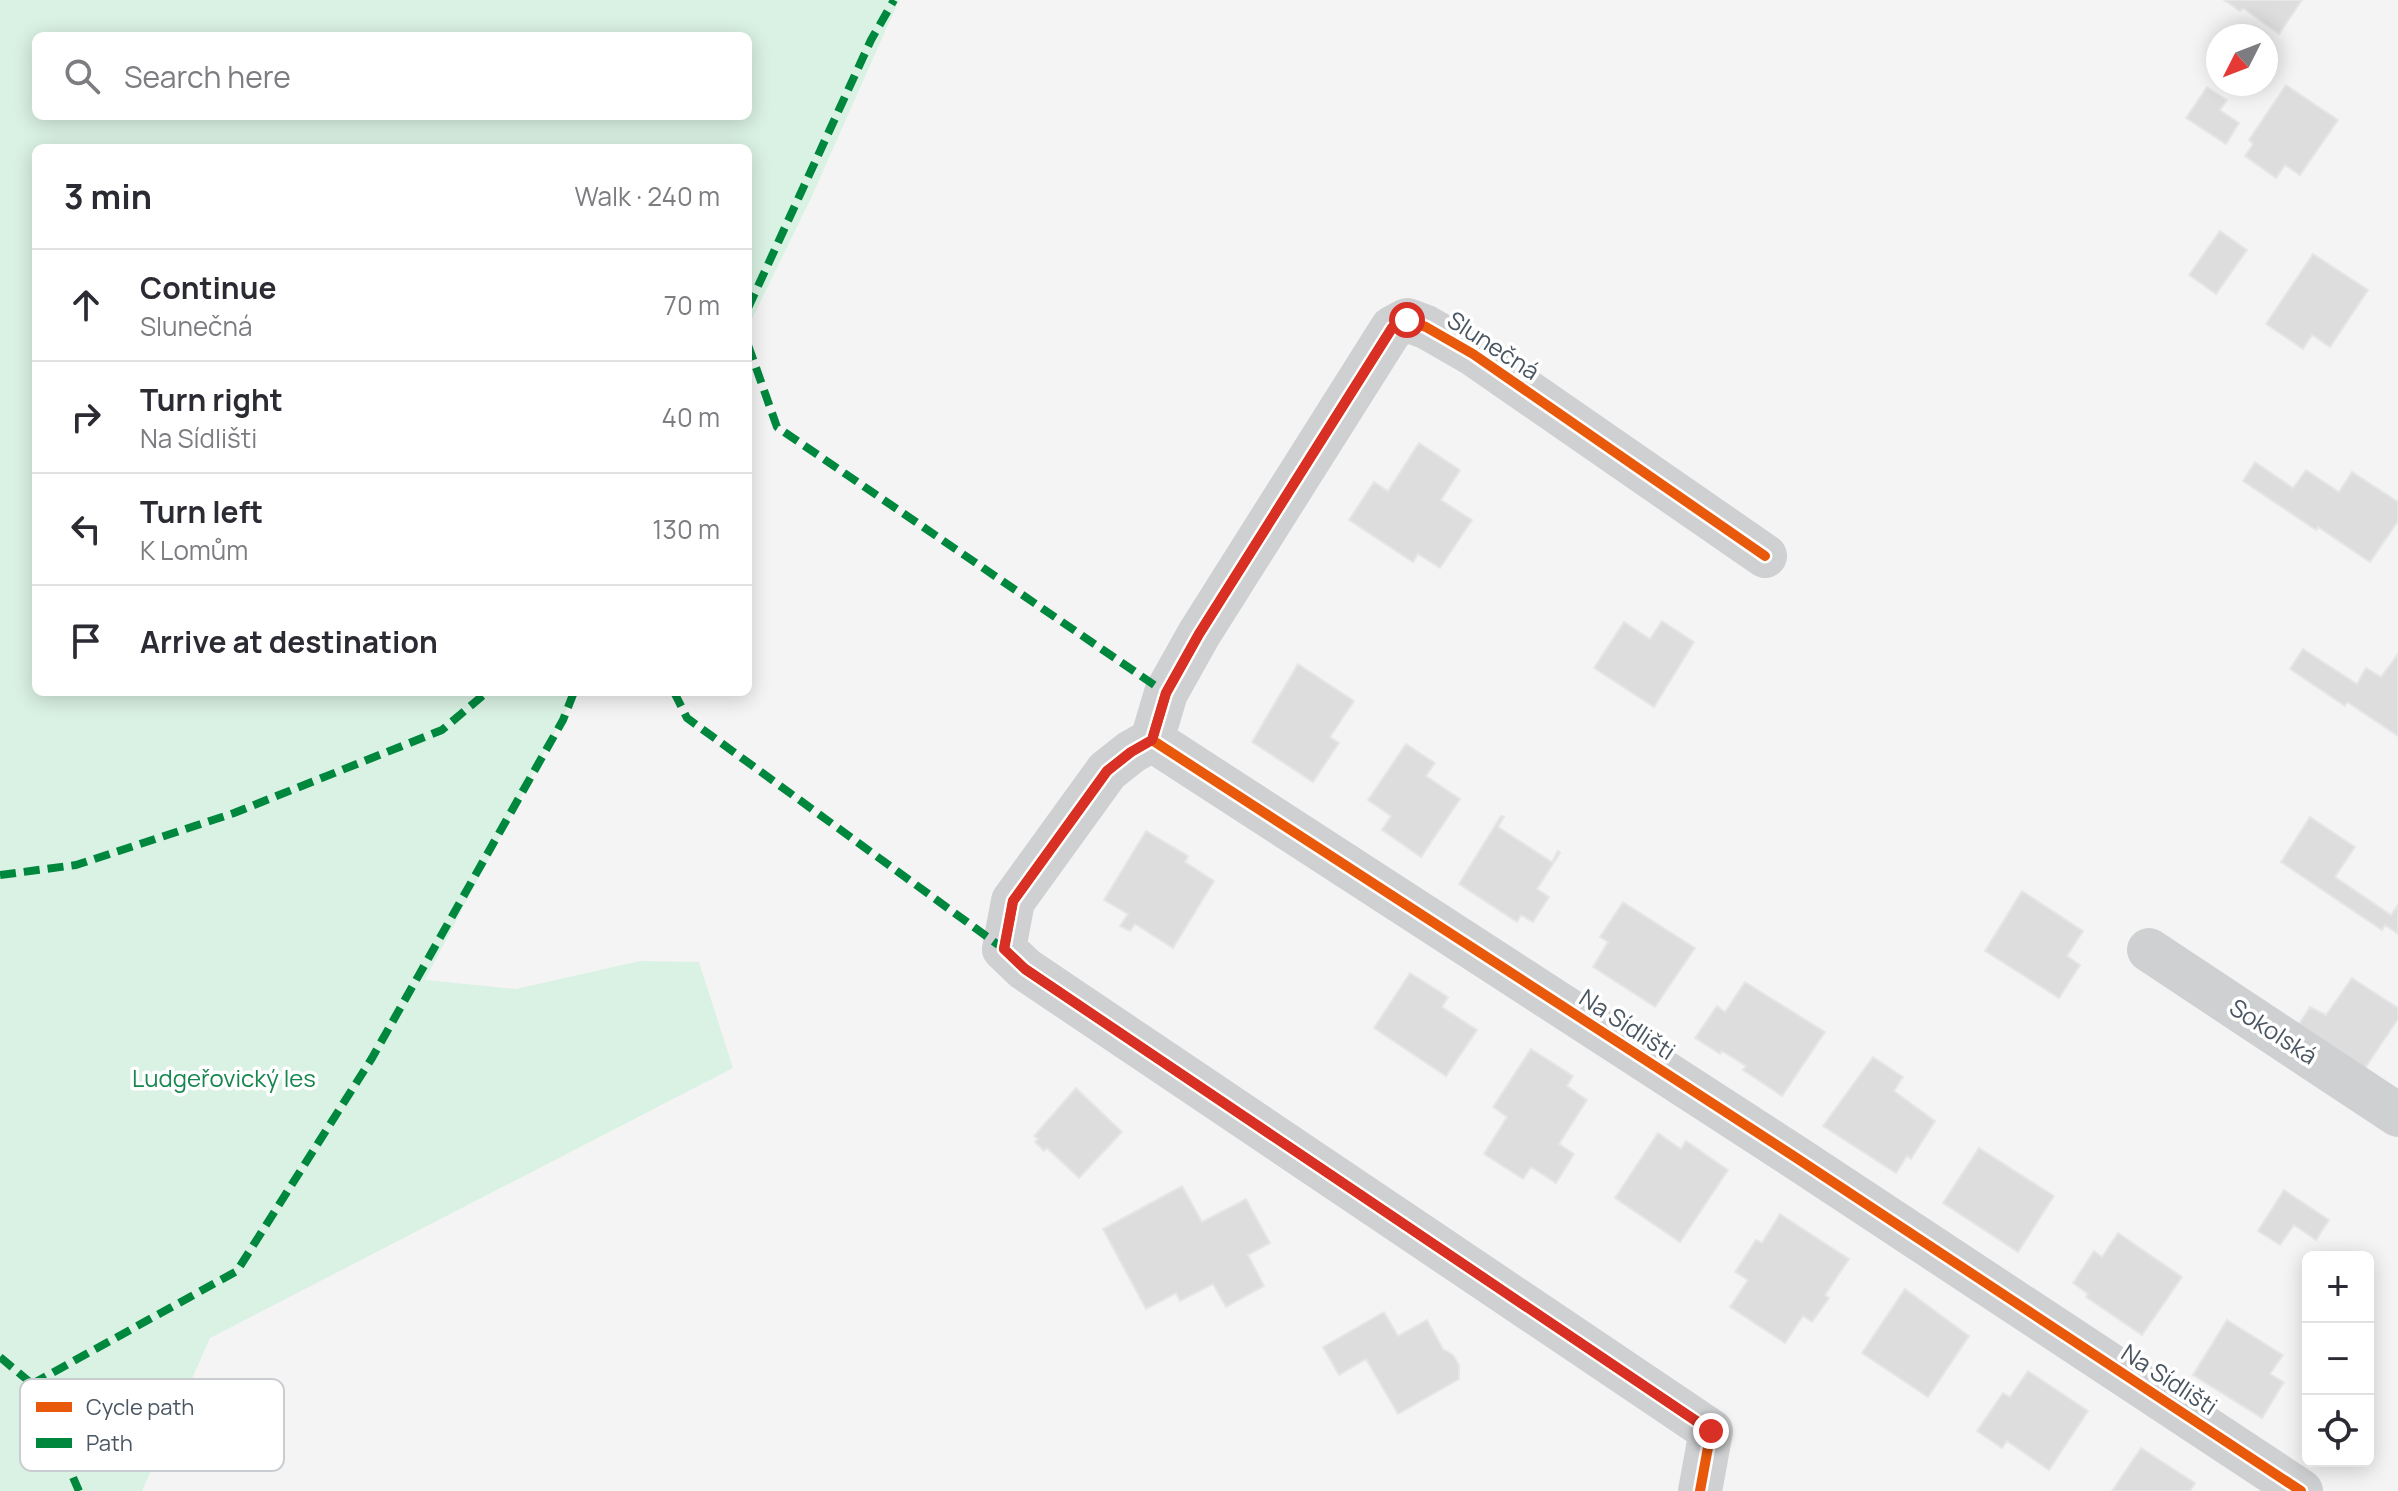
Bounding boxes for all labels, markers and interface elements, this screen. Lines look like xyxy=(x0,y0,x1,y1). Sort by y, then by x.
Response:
north arrow xyxy=(2206,24,2278,96)
search box xyxy=(32,32,752,120)
icon: search xyxy=(60,54,104,98)
text: Search here xyxy=(124,56,291,97)
text: 3 min xyxy=(64,173,152,219)
text: Walk · 240 m xyxy=(574,178,720,214)
text: Continue xyxy=(140,267,276,308)
icon: ahead xyxy=(64,283,108,327)
text: 70 m xyxy=(664,287,720,323)
route start xyxy=(1389,302,1425,338)
street label: Slunečná xyxy=(1441,303,1546,387)
text: Slunečná xyxy=(140,308,252,344)
text: Turn right xyxy=(140,379,283,420)
icon: right xyxy=(64,395,108,439)
text: 40 m xyxy=(662,399,720,435)
text: Na Sídlišti xyxy=(140,420,257,456)
text: Turn left xyxy=(140,491,263,532)
icon: left xyxy=(64,507,108,551)
text: 130 m xyxy=(652,511,720,547)
text: K Lomům xyxy=(140,532,248,568)
icon: arrive xyxy=(64,619,108,663)
text: Arrive at destination xyxy=(140,621,438,662)
street label: Na Sídlišti xyxy=(1573,980,1682,1067)
street label: Sokolská xyxy=(2224,990,2324,1071)
park label: Ludgeřovický les xyxy=(132,1061,316,1094)
map controls xyxy=(2302,1251,2374,1467)
button: + xyxy=(2302,1251,2374,1323)
button: − xyxy=(2302,1323,2374,1395)
street label: Na Sídlišti xyxy=(2115,1335,2224,1422)
legend xyxy=(20,1379,284,1471)
text: Cycle path xyxy=(86,1392,194,1422)
button: locate xyxy=(2302,1395,2374,1467)
route end xyxy=(1693,1413,1729,1449)
text: Path xyxy=(86,1428,133,1458)

